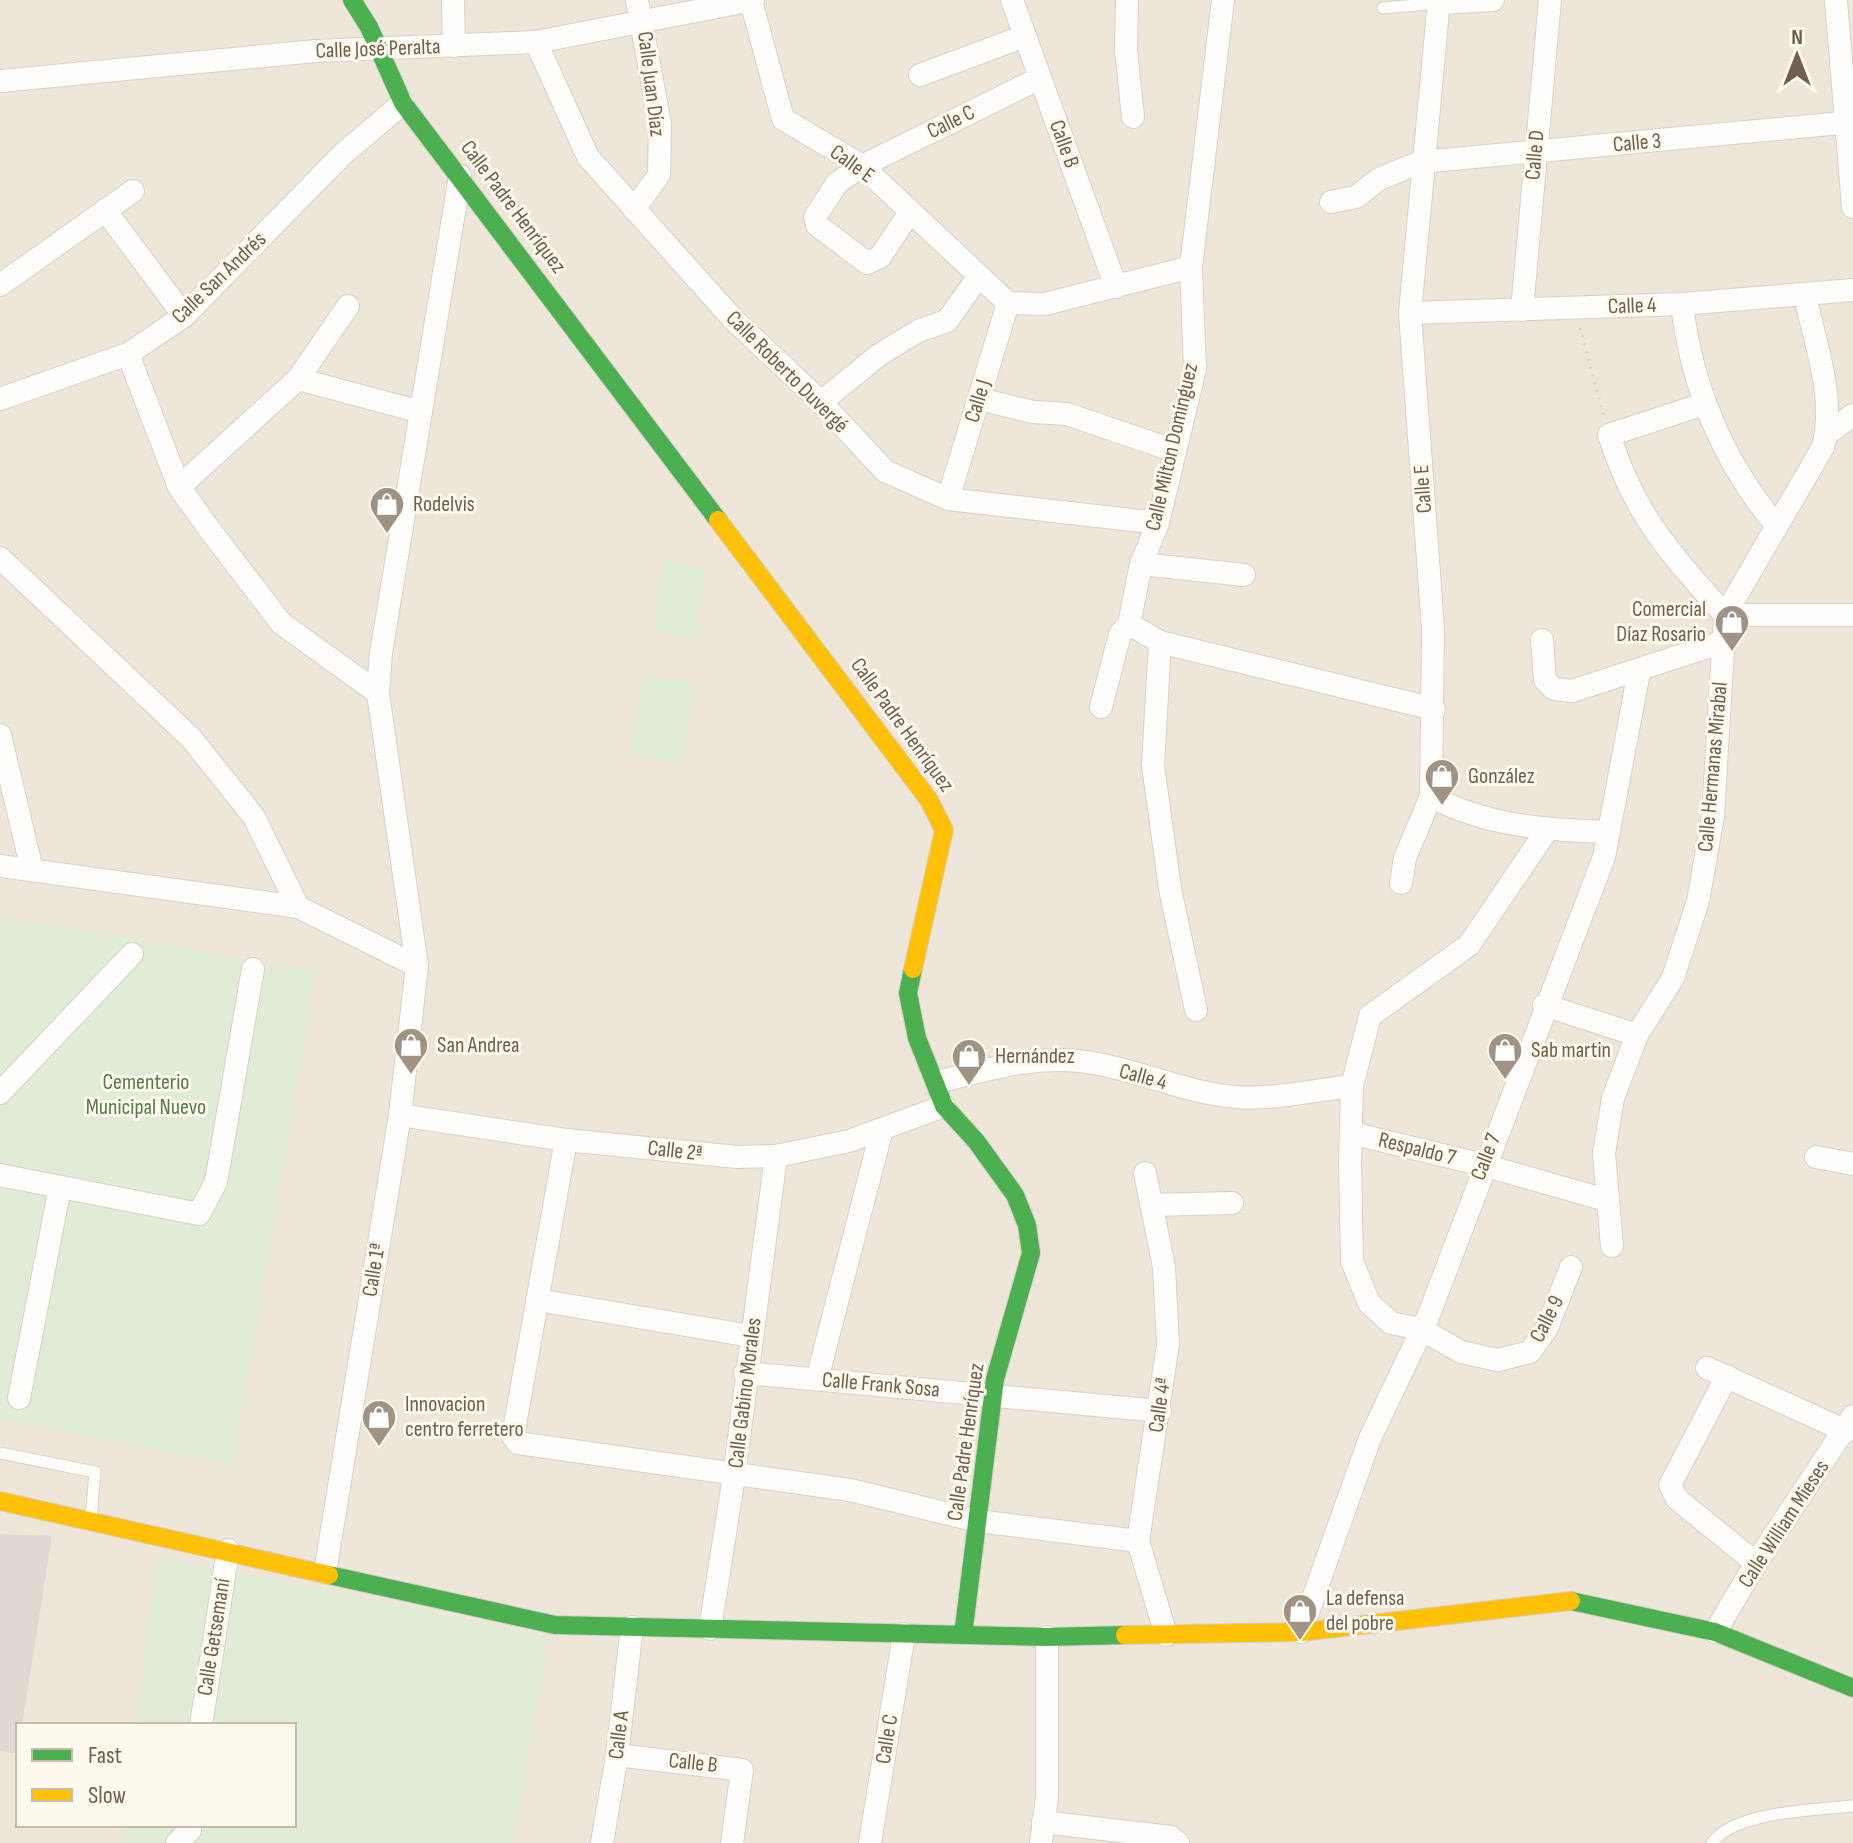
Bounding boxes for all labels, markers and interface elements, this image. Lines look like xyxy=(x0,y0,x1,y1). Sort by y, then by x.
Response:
north arrow xyxy=(1757,16,1837,96)
text: N xyxy=(1791,24,1803,51)
street label: Calle Juan Díaz xyxy=(631,30,671,138)
street label: Calle José Peralta xyxy=(315,33,441,65)
street label: Calle C xyxy=(923,99,979,145)
street label: Calle B xyxy=(1043,116,1085,172)
street label: Calle 3 xyxy=(1612,127,1662,159)
street label: Calle D xyxy=(1519,129,1551,181)
street label: Calle Padre Henríquez xyxy=(454,135,572,279)
street label: Calle E xyxy=(825,139,879,189)
street label: Calle San Andrés xyxy=(166,226,272,330)
street label: Calle 4 xyxy=(1607,292,1657,320)
street label: Calle Roberto Duvergé xyxy=(720,305,854,439)
street label: Calle Milton Domínguez xyxy=(1140,360,1204,534)
street label: Calle J xyxy=(959,376,997,426)
street label: Calle E xyxy=(1408,464,1438,514)
shop icon: Rodelvis xyxy=(368,485,406,535)
place label: Rodelvis xyxy=(413,491,475,518)
place label: Comercial Díaz Rosario xyxy=(1616,596,1706,648)
shop icon: Comercial Díaz Rosario xyxy=(1713,603,1751,653)
street label: Calle Padre Henríquez xyxy=(844,653,960,797)
street label: Calle Hermanas Mirabal xyxy=(1692,681,1734,853)
shop icon: González xyxy=(1423,757,1461,807)
place label: González xyxy=(1468,763,1535,790)
shop icon: San Andrea xyxy=(392,1026,430,1076)
shop icon: Sab martin xyxy=(1486,1031,1524,1081)
place label: San Andrea xyxy=(437,1032,520,1059)
shop icon: Hernández xyxy=(950,1037,988,1087)
place label: Sab martin xyxy=(1531,1037,1611,1064)
place label: Hernández xyxy=(995,1043,1075,1070)
street label: Calle 4 xyxy=(1116,1058,1170,1096)
park label: Cementerio Municipal Nuevo xyxy=(86,1069,206,1121)
street label: Respaldo 7 xyxy=(1375,1126,1459,1172)
street label: Calle 7 xyxy=(1465,1130,1507,1184)
street label: Calle 2ª xyxy=(646,1135,704,1167)
street label: Calle 1ª xyxy=(356,1241,392,1299)
street label: Calle 9 xyxy=(1524,1291,1570,1347)
street label: Calle Gabino Morales xyxy=(722,1316,768,1470)
street label: Calle Padre Henríquez xyxy=(942,1361,990,1523)
street label: Calle Frank Sosa xyxy=(821,1366,941,1404)
street label: Calle 4ª xyxy=(1143,1376,1177,1434)
place label: Innovacion centro ferretero xyxy=(405,1391,524,1443)
shop icon: Innovacion centro ferretero xyxy=(360,1398,398,1448)
street label: Calle William Mieses xyxy=(1733,1455,1835,1593)
street label: Calle Getsemaní xyxy=(191,1575,237,1698)
place label: La defensa del pobre xyxy=(1326,1585,1405,1637)
shop icon: La defensa del pobre xyxy=(1281,1592,1319,1642)
street label: Calle A xyxy=(603,1709,635,1761)
street label: Calle C xyxy=(870,1712,904,1766)
legend xyxy=(16,1723,296,1827)
text: Fast xyxy=(88,1741,122,1770)
street label: Calle B xyxy=(667,1747,719,1779)
text: Slow xyxy=(88,1781,126,1810)

